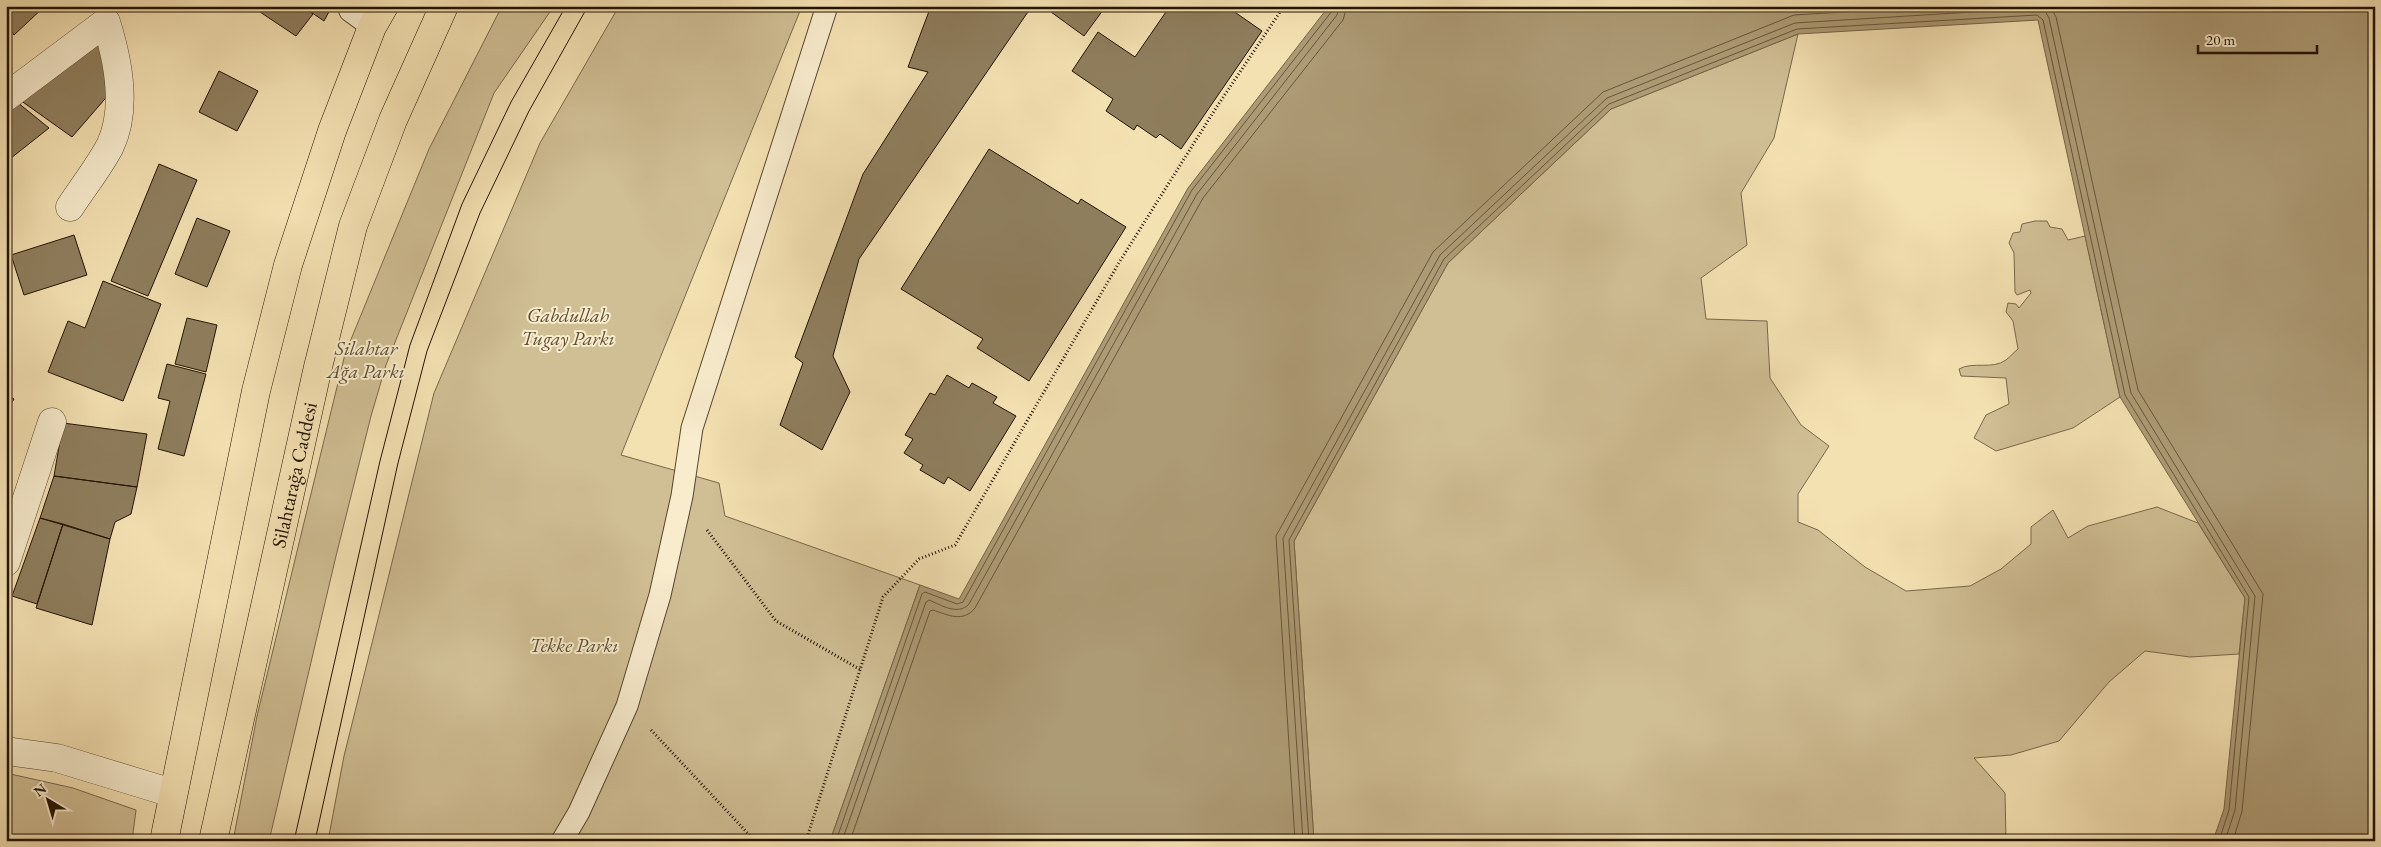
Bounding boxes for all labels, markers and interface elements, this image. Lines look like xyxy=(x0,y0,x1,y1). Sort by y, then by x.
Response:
scale bar xyxy=(2198,22,2317,54)
text: 20 m xyxy=(2206,30,2235,49)
park label: Gabdullah Tugay Parkı xyxy=(521,302,615,351)
park label: Silahtar Ağa Parkı xyxy=(325,335,405,384)
street label: Silahtarağa Caddesi xyxy=(265,399,323,550)
park label: Tekke Parkı xyxy=(530,632,618,658)
north arrow xyxy=(22,774,72,824)
text: N xyxy=(30,779,51,800)

